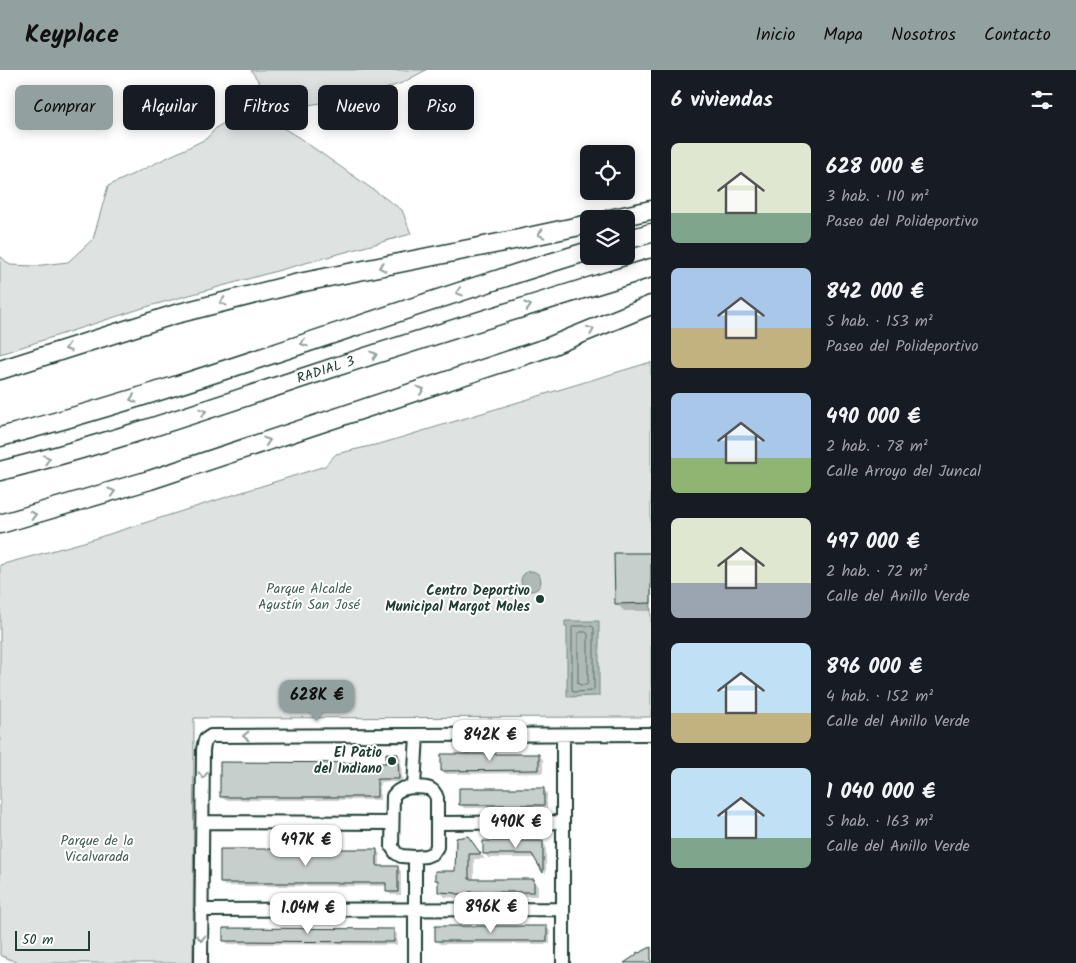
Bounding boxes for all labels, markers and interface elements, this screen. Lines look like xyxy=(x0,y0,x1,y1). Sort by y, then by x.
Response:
text: Keyplace xyxy=(25,16,119,55)
text: Inicio xyxy=(755,21,795,50)
text: Mapa xyxy=(823,21,863,50)
text: Nosotros xyxy=(891,21,956,50)
text: Contacto xyxy=(984,21,1051,50)
text: 6 viviendas xyxy=(671,84,773,117)
chip: Comprar xyxy=(15,85,113,130)
chip: Alquilar xyxy=(123,85,215,130)
chip: Filtros xyxy=(225,85,308,130)
chip: Nuevo xyxy=(318,85,398,130)
chip: Piso xyxy=(408,85,474,130)
icon: filters xyxy=(1028,86,1056,114)
map controls xyxy=(580,145,635,265)
button: locate xyxy=(580,145,635,200)
text: 628 000 € xyxy=(826,151,924,184)
icon: home xyxy=(711,163,771,223)
text: 3 hab. · 110 m² xyxy=(826,184,929,209)
text: Paseo del Polideportivo xyxy=(826,209,978,234)
button: layers xyxy=(580,210,635,265)
one-way arrow xyxy=(537,228,546,239)
one-way arrow xyxy=(378,261,386,272)
text: 842 000 € xyxy=(826,276,924,309)
one-way arrow xyxy=(455,286,463,296)
icon: home xyxy=(711,288,771,348)
one-way arrow xyxy=(219,296,228,307)
one-way arrow xyxy=(524,301,532,311)
text: 5 hab. · 153 m² xyxy=(826,309,933,334)
one-way arrow xyxy=(586,326,595,336)
text: Paseo del Polideportivo xyxy=(826,334,978,359)
one-way arrow xyxy=(301,337,309,347)
one-way arrow xyxy=(64,343,72,353)
street label: RADIAL 3 xyxy=(294,350,357,390)
one-way arrow xyxy=(369,351,377,361)
one-way arrow xyxy=(416,386,425,396)
one-way arrow xyxy=(130,394,138,404)
text: 490 000 € xyxy=(826,401,921,434)
one-way arrow xyxy=(198,407,206,417)
icon: home xyxy=(711,413,771,473)
text: 2 hab. · 78 m² xyxy=(826,434,928,459)
one-way arrow xyxy=(262,437,270,447)
one-way arrow xyxy=(43,454,52,465)
text: Calle Arroyo del Juncal xyxy=(826,459,981,484)
one-way arrow xyxy=(108,487,116,497)
one-way arrow xyxy=(28,510,36,520)
text: 497 000 € xyxy=(826,526,920,559)
icon: home xyxy=(711,538,771,598)
text: 2 hab. · 72 m² xyxy=(826,559,927,584)
park label: Parque Alcalde Agustín San José xyxy=(258,578,361,616)
place label: Centro Deportivo Municipal Margot Moles xyxy=(385,580,531,618)
text: Calle del Anillo Verde xyxy=(826,584,970,609)
marker: Centro Deportivo Municipal Margot Moles xyxy=(534,593,546,605)
text: 896 000 € xyxy=(826,651,922,684)
icon: home xyxy=(711,663,771,723)
pin: 628K € xyxy=(276,680,358,722)
text: 628K € xyxy=(290,683,344,708)
text: 4 hab. · 152 m² xyxy=(826,684,933,709)
text: Calle del Anillo Verde xyxy=(826,709,970,734)
pin: 842K € xyxy=(449,720,531,762)
text: 842K € xyxy=(463,723,517,748)
one-way arrow xyxy=(241,731,249,741)
place label: El Patio del Indiano xyxy=(314,742,383,780)
marker: El Patio del Indiano xyxy=(386,755,398,767)
one-way arrow xyxy=(198,772,208,780)
text: 1 040 000 € xyxy=(826,776,935,809)
icon: home xyxy=(711,788,771,848)
pin: 490K € xyxy=(475,806,557,849)
text: 5 hab. · 163 m² xyxy=(826,809,933,834)
text: 490K € xyxy=(491,810,541,835)
pin: 497K € xyxy=(265,824,347,867)
text: 497K € xyxy=(281,828,331,853)
park label: Parque de la Vicalvarada xyxy=(61,830,133,868)
text: Calle del Anillo Verde xyxy=(826,834,970,859)
pin: 1.04M € xyxy=(262,892,354,935)
pin: 896K € xyxy=(450,892,532,934)
text: 896K € xyxy=(465,895,517,920)
text: 1.04M € xyxy=(281,896,335,921)
scale bar xyxy=(15,928,90,951)
text: 50 m xyxy=(22,929,53,951)
one-way arrow xyxy=(196,934,206,942)

